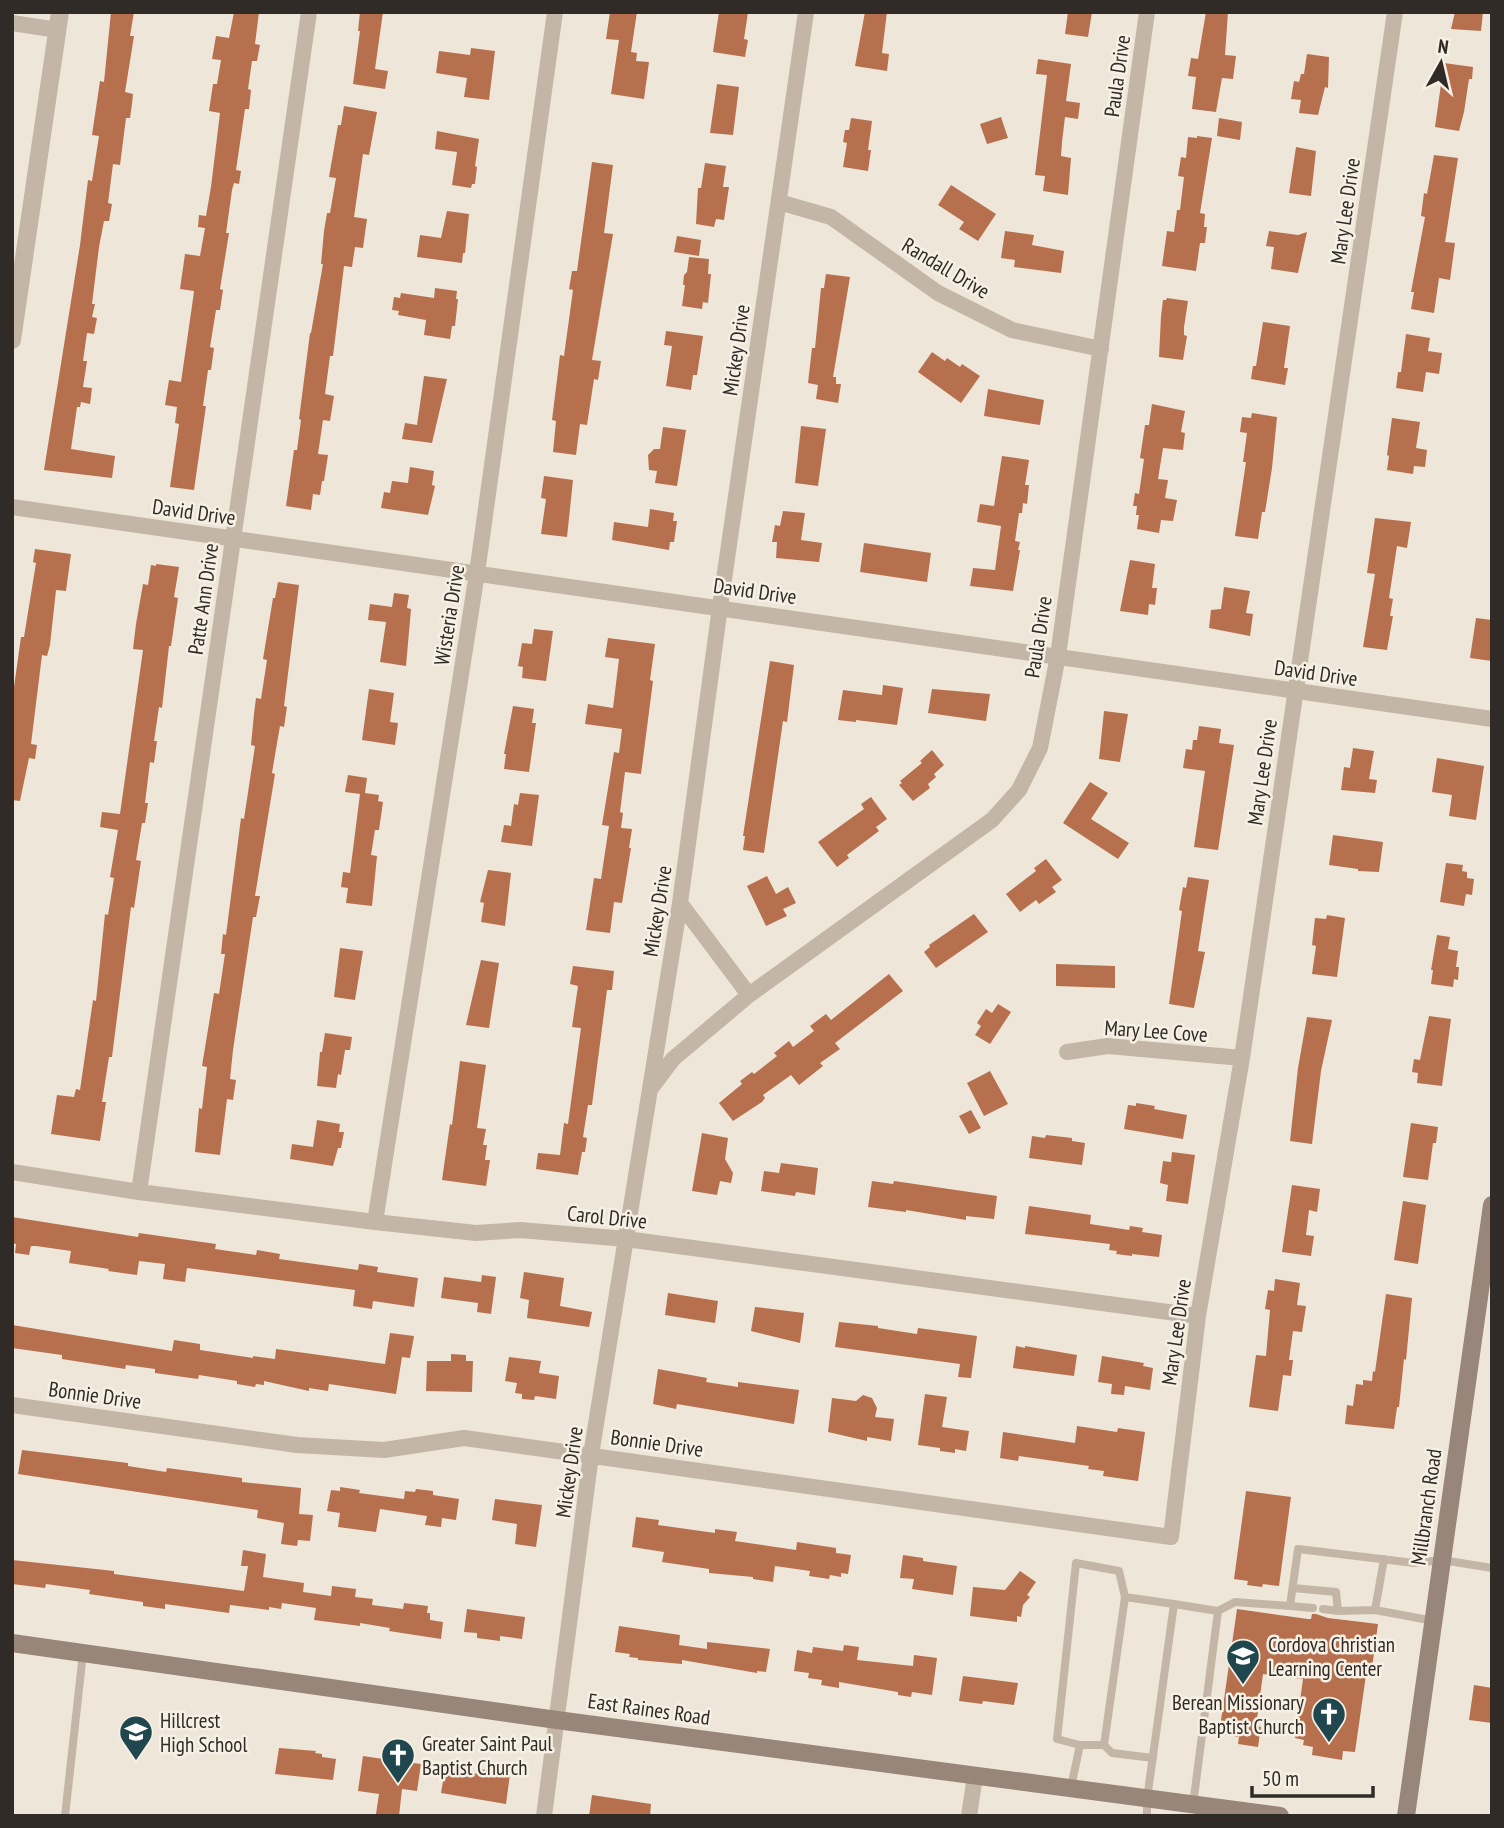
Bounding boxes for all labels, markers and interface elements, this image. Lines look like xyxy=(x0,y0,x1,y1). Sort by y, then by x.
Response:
north arrow xyxy=(1406,28,1476,98)
street label: Paula Drive xyxy=(1098,33,1136,119)
text: N xyxy=(1437,34,1450,59)
street label: Mary Lee Drive xyxy=(1324,156,1366,266)
street label: Randall Drive xyxy=(897,231,995,305)
street label: Mickey Drive xyxy=(716,303,756,397)
street label: David Drive xyxy=(151,493,237,531)
street label: Patte Ann Drive xyxy=(182,542,224,656)
street label: Wisteria Drive xyxy=(428,563,470,667)
street label: David Drive xyxy=(712,572,798,610)
street label: Paula Drive xyxy=(1018,594,1058,680)
street label: David Drive xyxy=(1273,654,1359,692)
street label: Mary Lee Drive xyxy=(1241,717,1283,827)
street label: Mickey Drive xyxy=(637,864,677,958)
street label: Mary Lee Cove xyxy=(1103,1014,1209,1048)
street label: Carol Drive xyxy=(566,1199,648,1235)
street label: Mary Lee Drive xyxy=(1155,1277,1197,1387)
street label: Bonnie Drive xyxy=(47,1375,143,1415)
street label: Bonnie Drive xyxy=(609,1423,705,1463)
street label: Mickey Drive xyxy=(549,1425,589,1519)
street label: Millbranch Road xyxy=(1404,1447,1448,1567)
place label: Cordova Christian Learning Center xyxy=(1268,1631,1395,1682)
school or university icon: Cordova Christian Learning Center xyxy=(1224,1637,1262,1686)
street label: East Raines Road xyxy=(586,1687,712,1731)
place label: Berean Missionary Baptist Church xyxy=(1172,1689,1304,1740)
church icon: Berean Missionary Baptist Church xyxy=(1310,1695,1348,1744)
place label: Hillcrest High School xyxy=(160,1707,247,1758)
school or university icon: Hillcrest High School xyxy=(117,1713,155,1762)
place label: Greater Saint Paul Baptist Church xyxy=(422,1730,552,1781)
church icon: Greater Saint Paul Baptist Church xyxy=(379,1736,417,1785)
scale bar xyxy=(1252,1755,1373,1799)
text: 50 m xyxy=(1262,1765,1299,1792)

